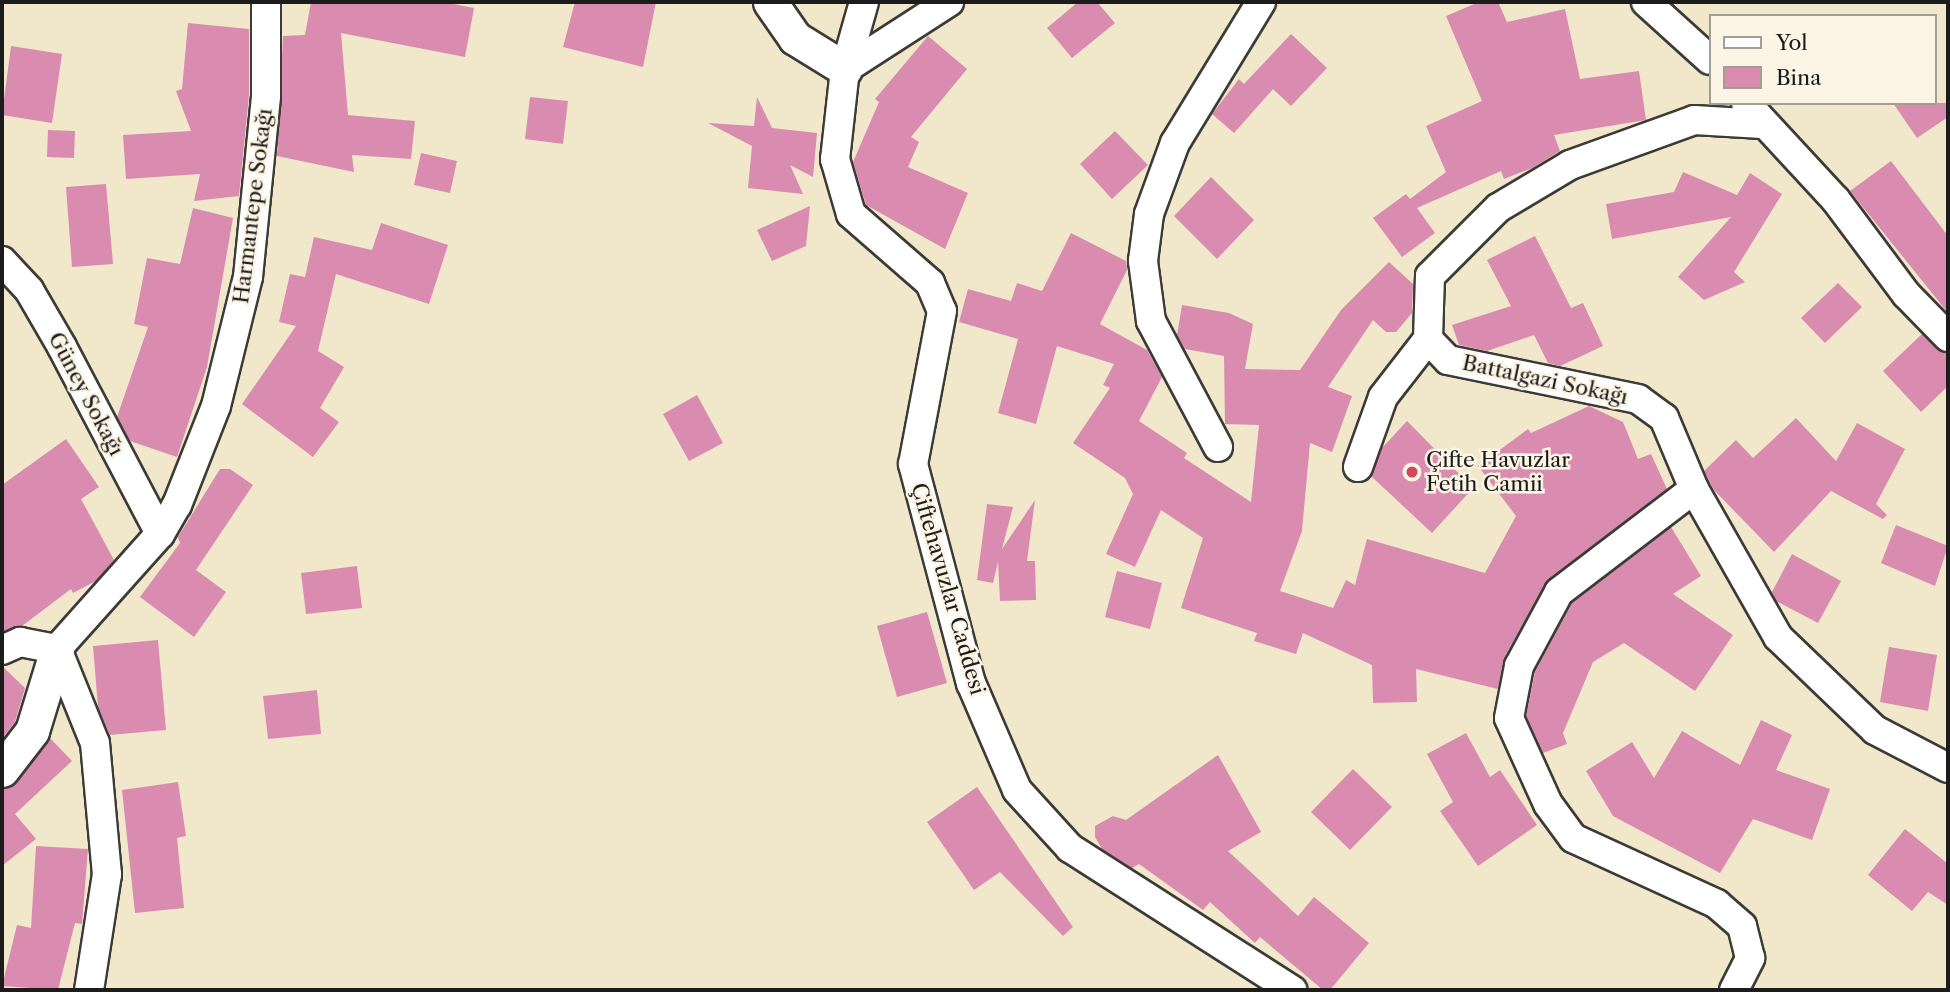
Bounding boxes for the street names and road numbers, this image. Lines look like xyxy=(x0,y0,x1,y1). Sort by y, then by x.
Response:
street label: Harmantepe Sokağı xyxy=(229,107,277,305)
street label: Güney Sokağı xyxy=(43,328,129,460)
street label: Battalgazi Sokağı xyxy=(1460,350,1630,410)
street label: Çiftehavuzlar Caddesi xyxy=(906,480,990,698)

